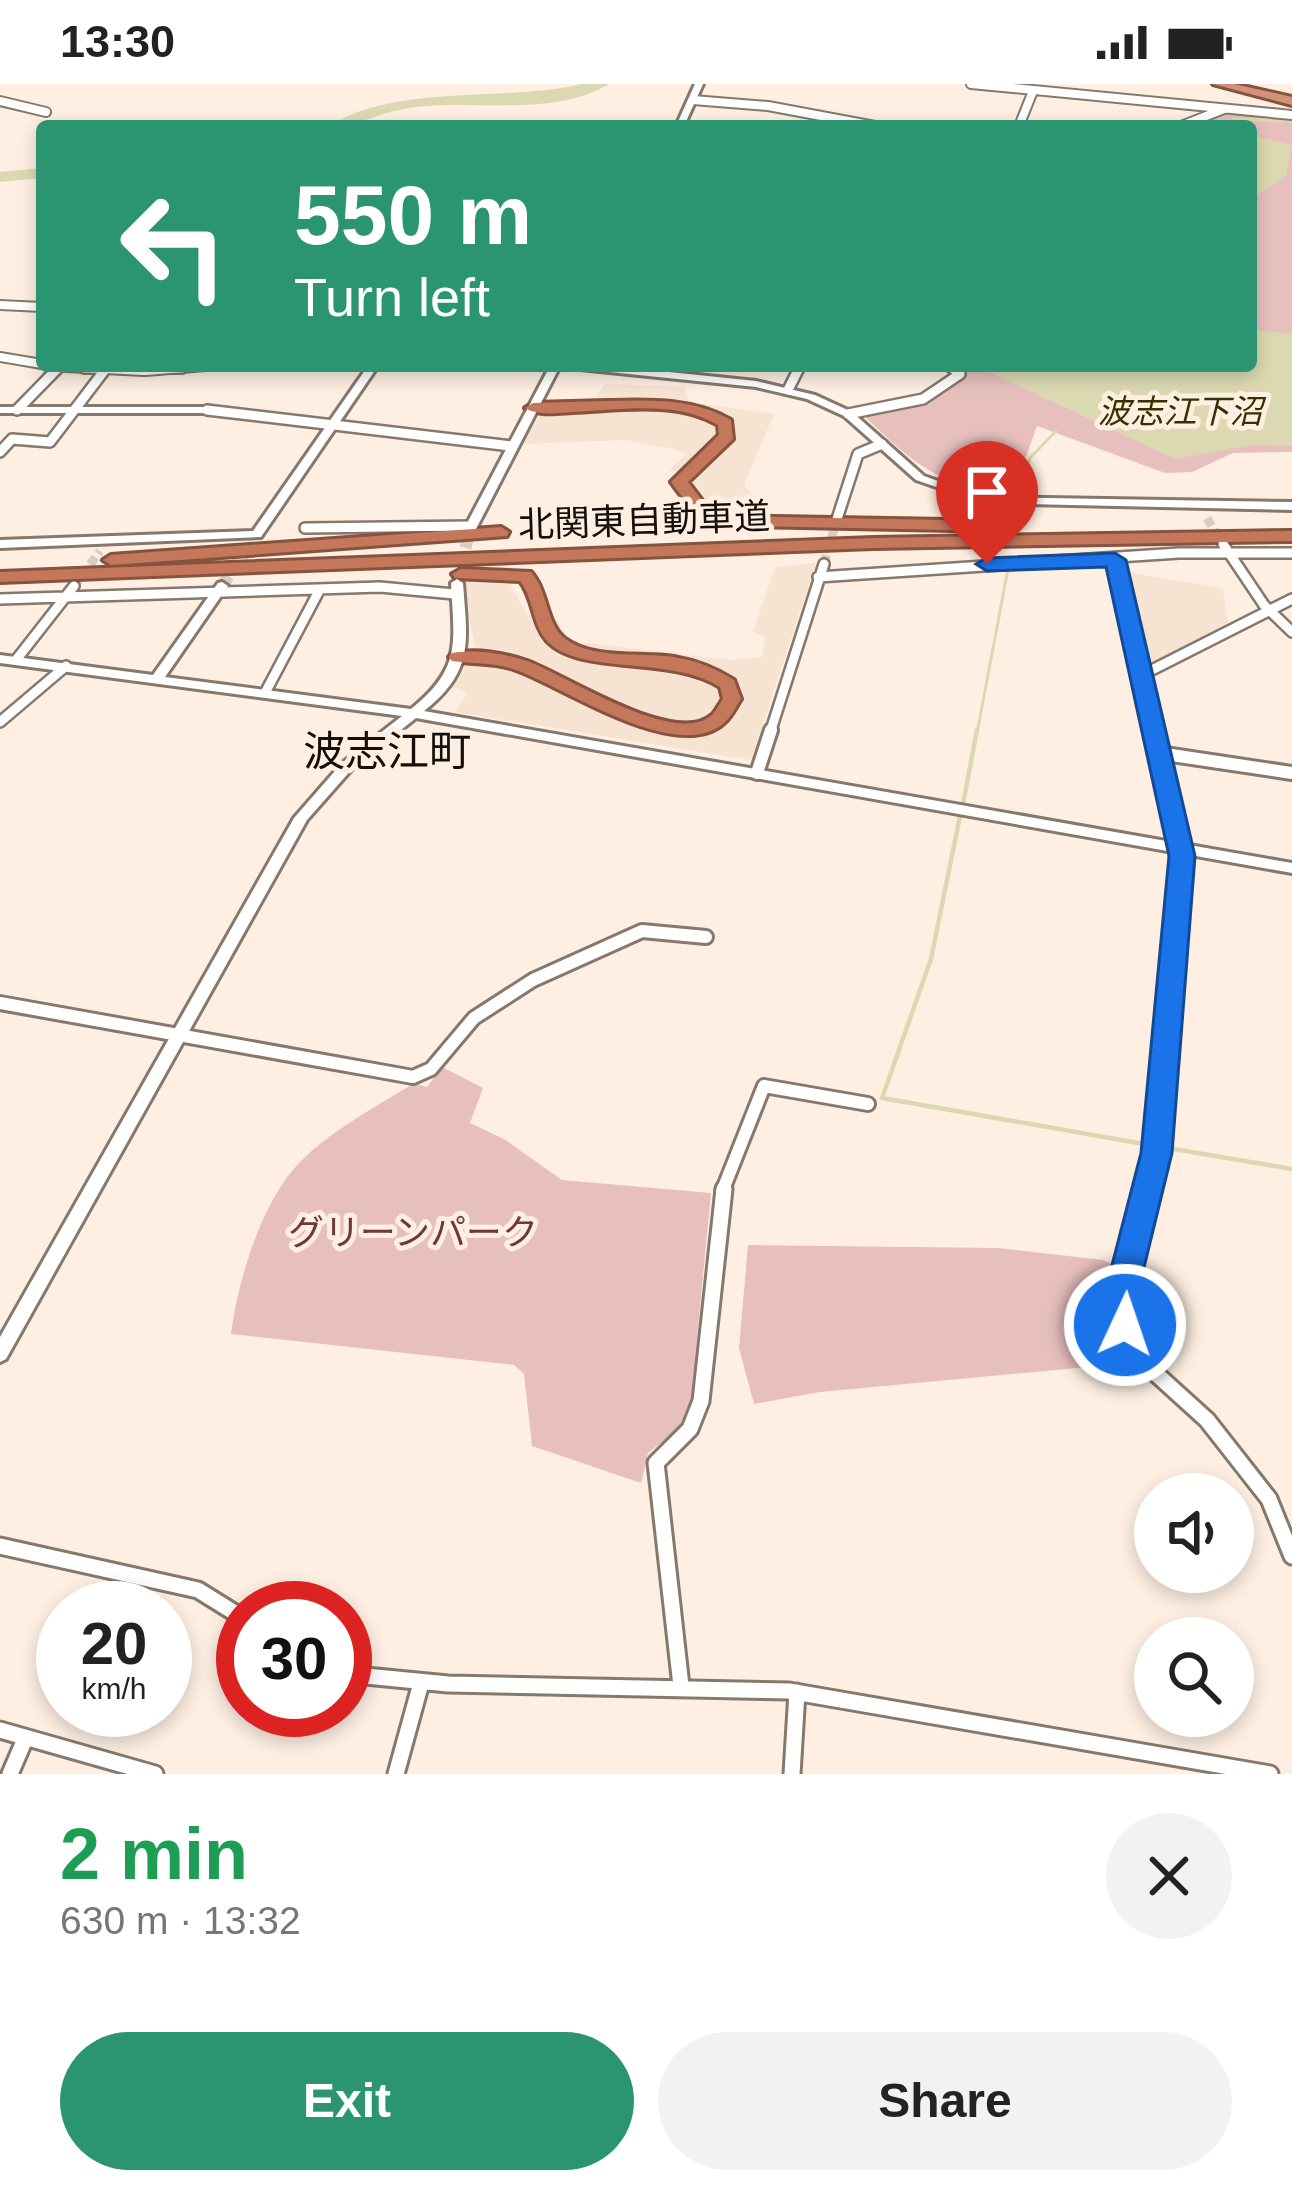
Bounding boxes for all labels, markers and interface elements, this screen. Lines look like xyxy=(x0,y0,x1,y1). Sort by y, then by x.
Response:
text: 13:30 xyxy=(60,16,175,67)
icon: left xyxy=(96,168,252,324)
text: 550 m xyxy=(294,168,532,262)
text: Turn left xyxy=(294,267,490,327)
water label: 波志江下沼 xyxy=(1098,393,1267,430)
pin xyxy=(936,441,1038,564)
icon: arrive xyxy=(954,459,1020,525)
street label: 北関東自動車道 xyxy=(517,496,771,545)
district label: 波志江町 xyxy=(303,728,471,775)
park label: グリーンパーク xyxy=(288,1212,538,1253)
position arrow xyxy=(1062,1262,1188,1388)
map controls xyxy=(1134,1473,1254,1737)
button: sound xyxy=(1134,1473,1254,1593)
speed limit sign: 30 xyxy=(216,1581,372,1737)
text: 20 xyxy=(81,1610,147,1677)
button: search xyxy=(1134,1617,1254,1737)
text: km/h xyxy=(81,1672,147,1705)
button: close xyxy=(1106,1813,1232,1939)
text: 2 min xyxy=(60,1814,248,1894)
text: 630 m · 13:32 xyxy=(60,1899,301,1942)
button: Exit xyxy=(60,2032,634,2170)
button: Share xyxy=(658,2032,1232,2170)

